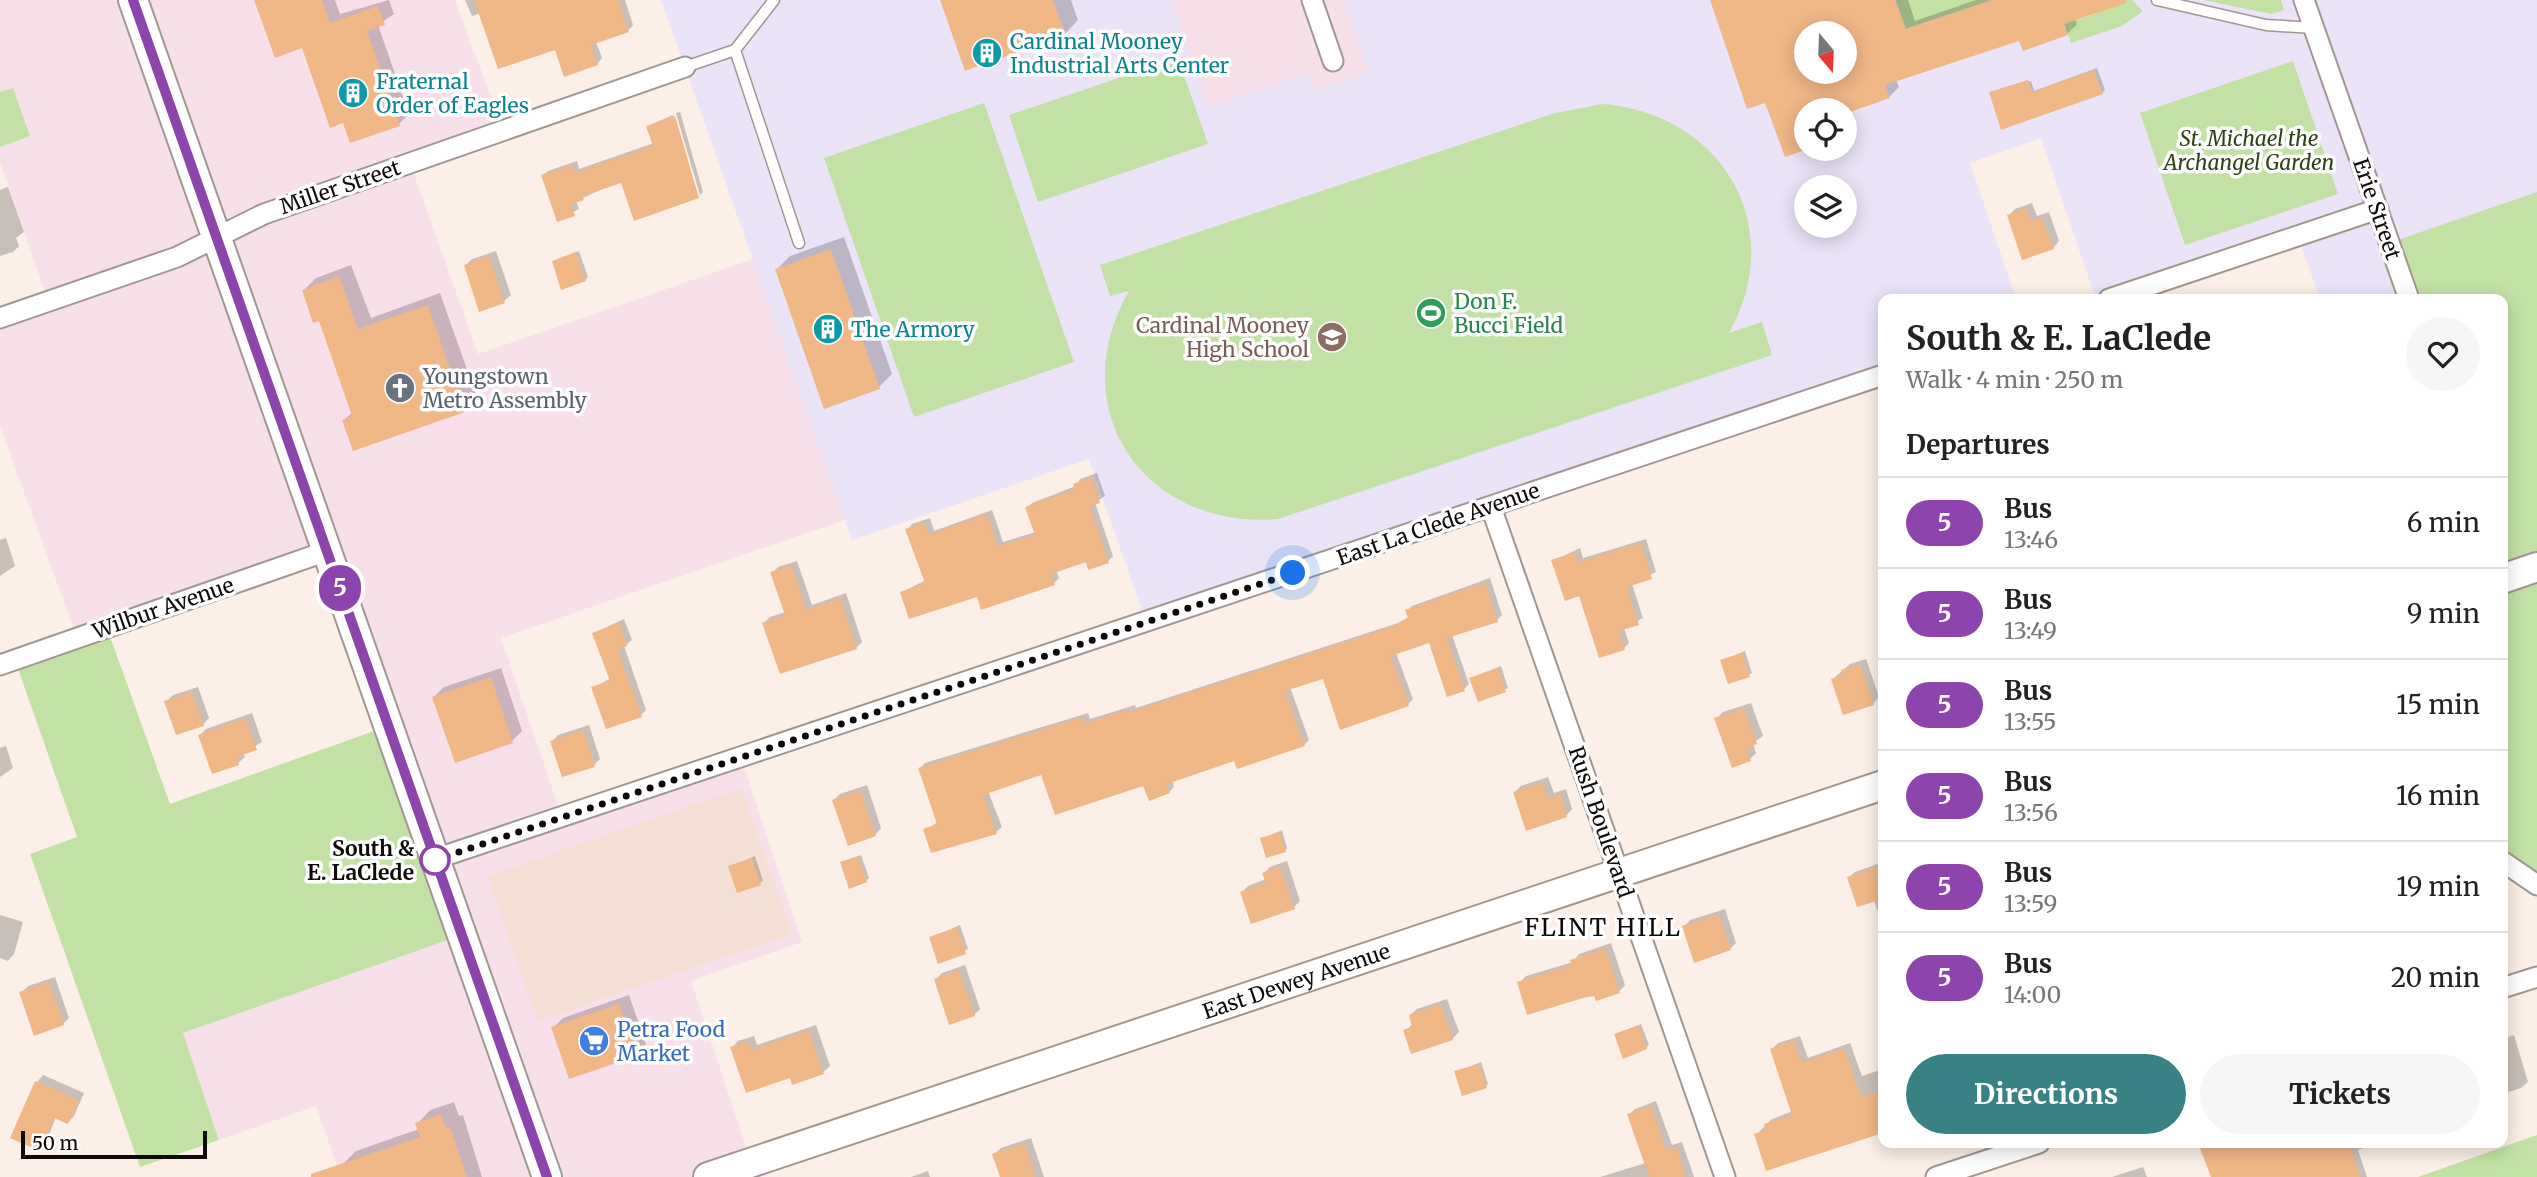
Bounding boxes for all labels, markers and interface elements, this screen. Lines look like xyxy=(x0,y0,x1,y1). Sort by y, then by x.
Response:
north arrow xyxy=(1794,21,1857,84)
map controls xyxy=(1794,21,1857,238)
place label: Cardinal Mooney Industrial Arts Center xyxy=(1010,28,1229,79)
building icon: Cardinal Mooney Industrial Arts Center xyxy=(970,36,1004,70)
place label: Fraternal Order of Eagles xyxy=(376,68,529,119)
building icon: Fraternal Order of Eagles xyxy=(336,76,370,110)
button: locate xyxy=(1794,98,1857,161)
park label: St. Michael the Archangel Garden xyxy=(2162,125,2334,176)
street label: Miller Street xyxy=(276,154,404,220)
street label: Erie Street xyxy=(2347,155,2407,263)
button: layers xyxy=(1794,175,1857,238)
place label: Don F. Bucci Field xyxy=(1454,288,1564,339)
sports icon: Don F. Bucci Field xyxy=(1414,296,1448,330)
building icon: The Armory xyxy=(811,312,845,346)
place label: Cardinal Mooney High School xyxy=(1136,312,1310,363)
place label: The Armory xyxy=(851,316,975,343)
button: heart xyxy=(2406,317,2480,391)
text: South & E. LaClede xyxy=(1906,318,2211,359)
school or university icon: Cardinal Mooney High School xyxy=(1315,320,1349,354)
place label: Youngstown Metro Assembly xyxy=(422,363,588,414)
text: Walk · 4 min · 250 m xyxy=(1906,365,2123,394)
church icon: Youngstown Metro Assembly xyxy=(383,371,417,405)
text: Departures xyxy=(1906,428,2050,461)
street label: East La Clede Avenue xyxy=(1333,477,1543,571)
text: Bus xyxy=(2004,492,2052,525)
text: 6 min xyxy=(2407,506,2480,539)
text: 5 xyxy=(1937,507,1952,538)
text: 13:46 xyxy=(2004,525,2058,554)
your location xyxy=(1275,555,1310,590)
line badge: 5 xyxy=(317,565,363,611)
street label: Wilbur Avenue xyxy=(88,571,237,645)
text: 5 xyxy=(333,572,347,603)
text: Bus xyxy=(2004,583,2052,616)
text: 9 min xyxy=(2407,597,2480,630)
text: 5 xyxy=(1937,598,1952,629)
text: 13:49 xyxy=(2004,616,2057,645)
text: Bus xyxy=(2004,674,2052,707)
text: 15 min xyxy=(2396,688,2480,721)
text: 5 xyxy=(1937,689,1952,720)
text: 13:55 xyxy=(2004,707,2057,736)
street label: Rush Boulevard xyxy=(1562,743,1640,902)
text: Bus xyxy=(2004,765,2052,798)
text: 16 min xyxy=(2396,779,2480,812)
text: 5 xyxy=(1937,780,1952,811)
text: 13:56 xyxy=(2004,798,2058,827)
place label: South & E. LaClede xyxy=(307,835,414,886)
marker: South & E. LaClede xyxy=(420,845,450,875)
text: Bus xyxy=(2004,856,2052,889)
text: 19 min xyxy=(2396,870,2480,903)
text: 5 xyxy=(1937,871,1952,902)
text: 13:59 xyxy=(2004,889,2057,918)
district label: FLINT HILL xyxy=(1524,912,1682,943)
street label: East Dewey Avenue xyxy=(1199,937,1393,1025)
text: Bus xyxy=(2004,947,2052,980)
text: 20 min xyxy=(2391,961,2480,994)
text: 5 xyxy=(1937,962,1952,993)
text: 14:00 xyxy=(2004,980,2061,1009)
place label: Petra Food Market xyxy=(617,1016,726,1067)
supermarket icon: Petra Food Market xyxy=(577,1024,611,1058)
button: Directions xyxy=(1906,1054,2186,1134)
button: Tickets xyxy=(2200,1054,2480,1134)
scale bar xyxy=(21,1128,206,1160)
text: 50 m xyxy=(32,1131,78,1155)

